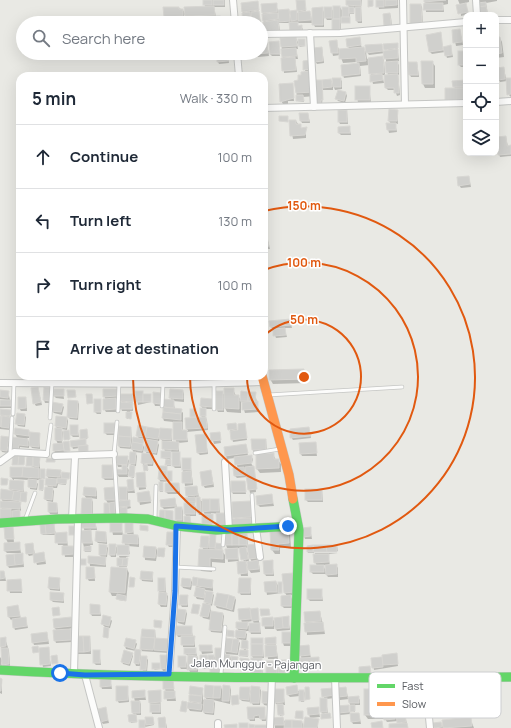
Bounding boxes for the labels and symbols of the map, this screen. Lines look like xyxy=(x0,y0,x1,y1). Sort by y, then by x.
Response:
text: 150 m xyxy=(287,197,321,214)
text: 100 m xyxy=(287,254,321,271)
text: 50 m xyxy=(290,311,318,328)
centre of rings xyxy=(297,370,311,384)
route end xyxy=(279,517,297,535)
street label: Jalan Munggur - Pajangan xyxy=(191,655,321,672)
route start xyxy=(51,664,69,682)
legend xyxy=(369,672,501,718)
text: Fast xyxy=(402,678,424,693)
text: Slow xyxy=(402,696,427,711)

